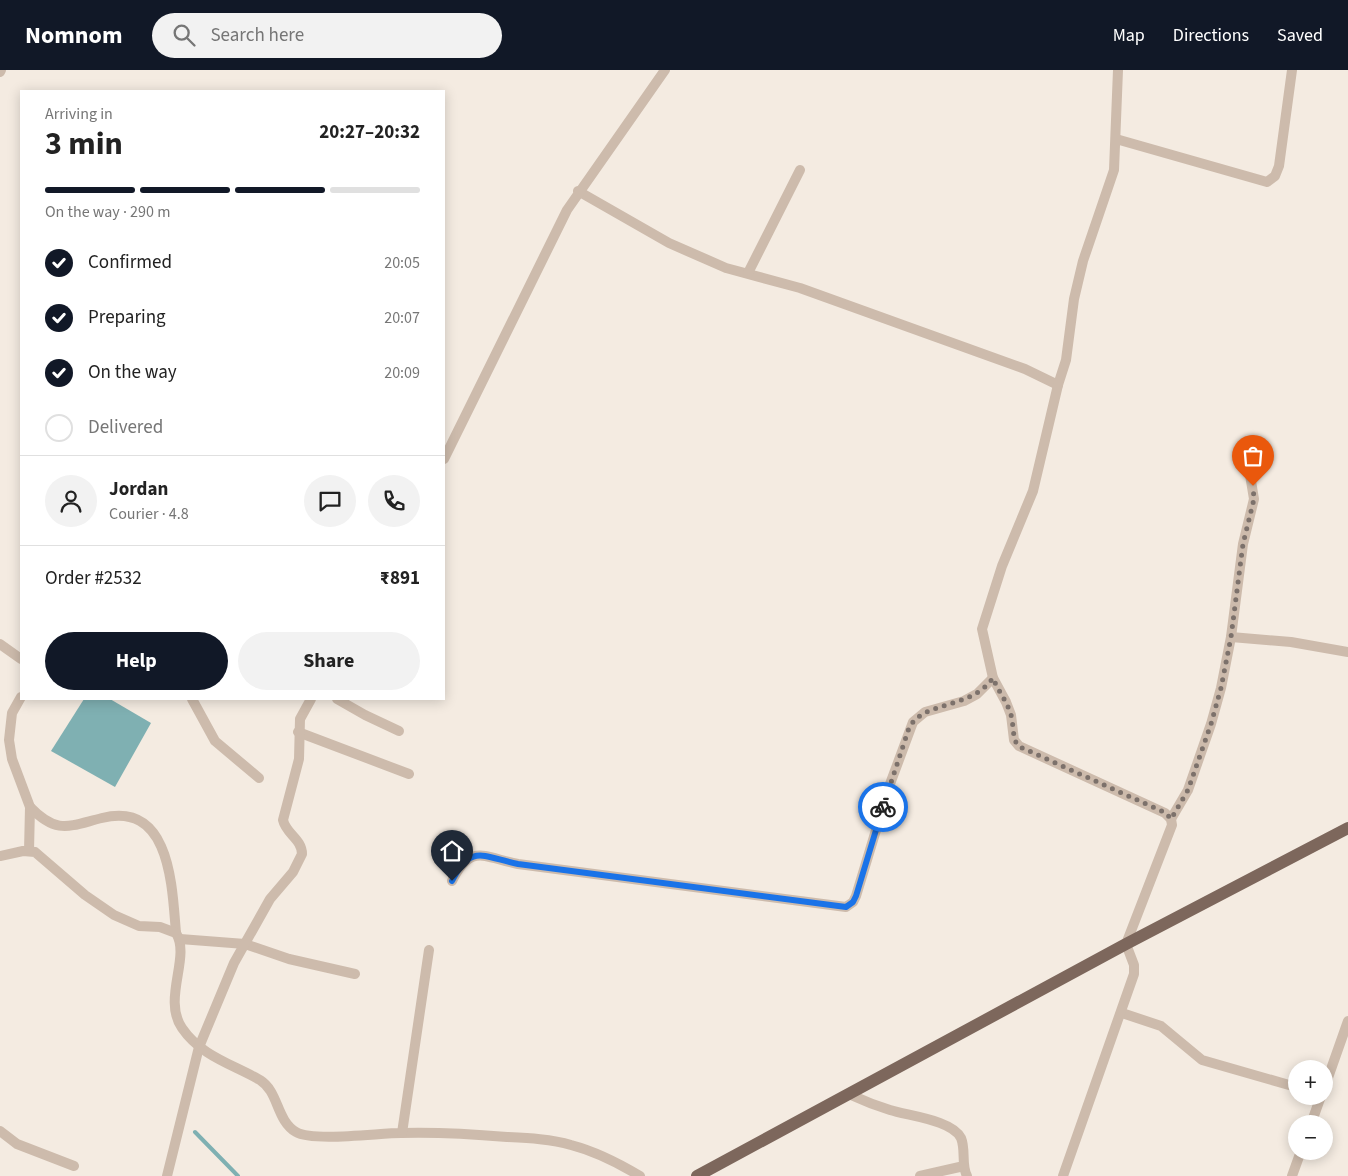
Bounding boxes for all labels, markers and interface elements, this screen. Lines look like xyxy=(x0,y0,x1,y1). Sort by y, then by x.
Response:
search box xyxy=(152,13,502,58)
text: Nomnom xyxy=(25,18,122,53)
icon: search xyxy=(170,21,198,49)
text: Search here xyxy=(210,22,304,49)
text: Map xyxy=(1113,23,1145,48)
text: Directions xyxy=(1173,23,1249,48)
text: Saved xyxy=(1277,23,1323,48)
text: Arriving in xyxy=(45,103,113,125)
text: 20:27–20:32 xyxy=(319,119,420,146)
text: 3 min xyxy=(45,121,123,167)
text: On the way · 290 m xyxy=(45,201,170,223)
icon: check xyxy=(45,249,73,277)
text: Confirmed xyxy=(88,249,172,276)
text: 20:05 xyxy=(384,252,420,274)
icon: check xyxy=(45,304,73,332)
text: Preparing xyxy=(88,304,166,331)
text: 20:07 xyxy=(384,307,420,329)
icon: check xyxy=(45,359,73,387)
text: On the way xyxy=(88,359,177,386)
text: 20:09 xyxy=(384,362,420,384)
text: Delivered xyxy=(88,414,163,441)
pin xyxy=(1232,435,1274,486)
icon: bag xyxy=(1239,442,1267,470)
button: person xyxy=(45,475,97,527)
button: chat xyxy=(304,475,356,527)
button: phone xyxy=(368,475,420,527)
text: Jordan xyxy=(109,476,168,503)
text: Courier · 4.8 xyxy=(109,503,189,525)
text: Order #2532 xyxy=(45,565,142,592)
text: ₹891 xyxy=(380,565,420,592)
button: Help xyxy=(45,632,228,690)
button: Share xyxy=(238,632,420,690)
courier xyxy=(858,782,908,832)
icon: bike xyxy=(869,793,897,821)
pin xyxy=(431,830,473,881)
icon: home xyxy=(438,837,466,865)
map controls xyxy=(1288,1060,1333,1160)
button: + xyxy=(1288,1060,1333,1105)
button: − xyxy=(1288,1115,1333,1160)

